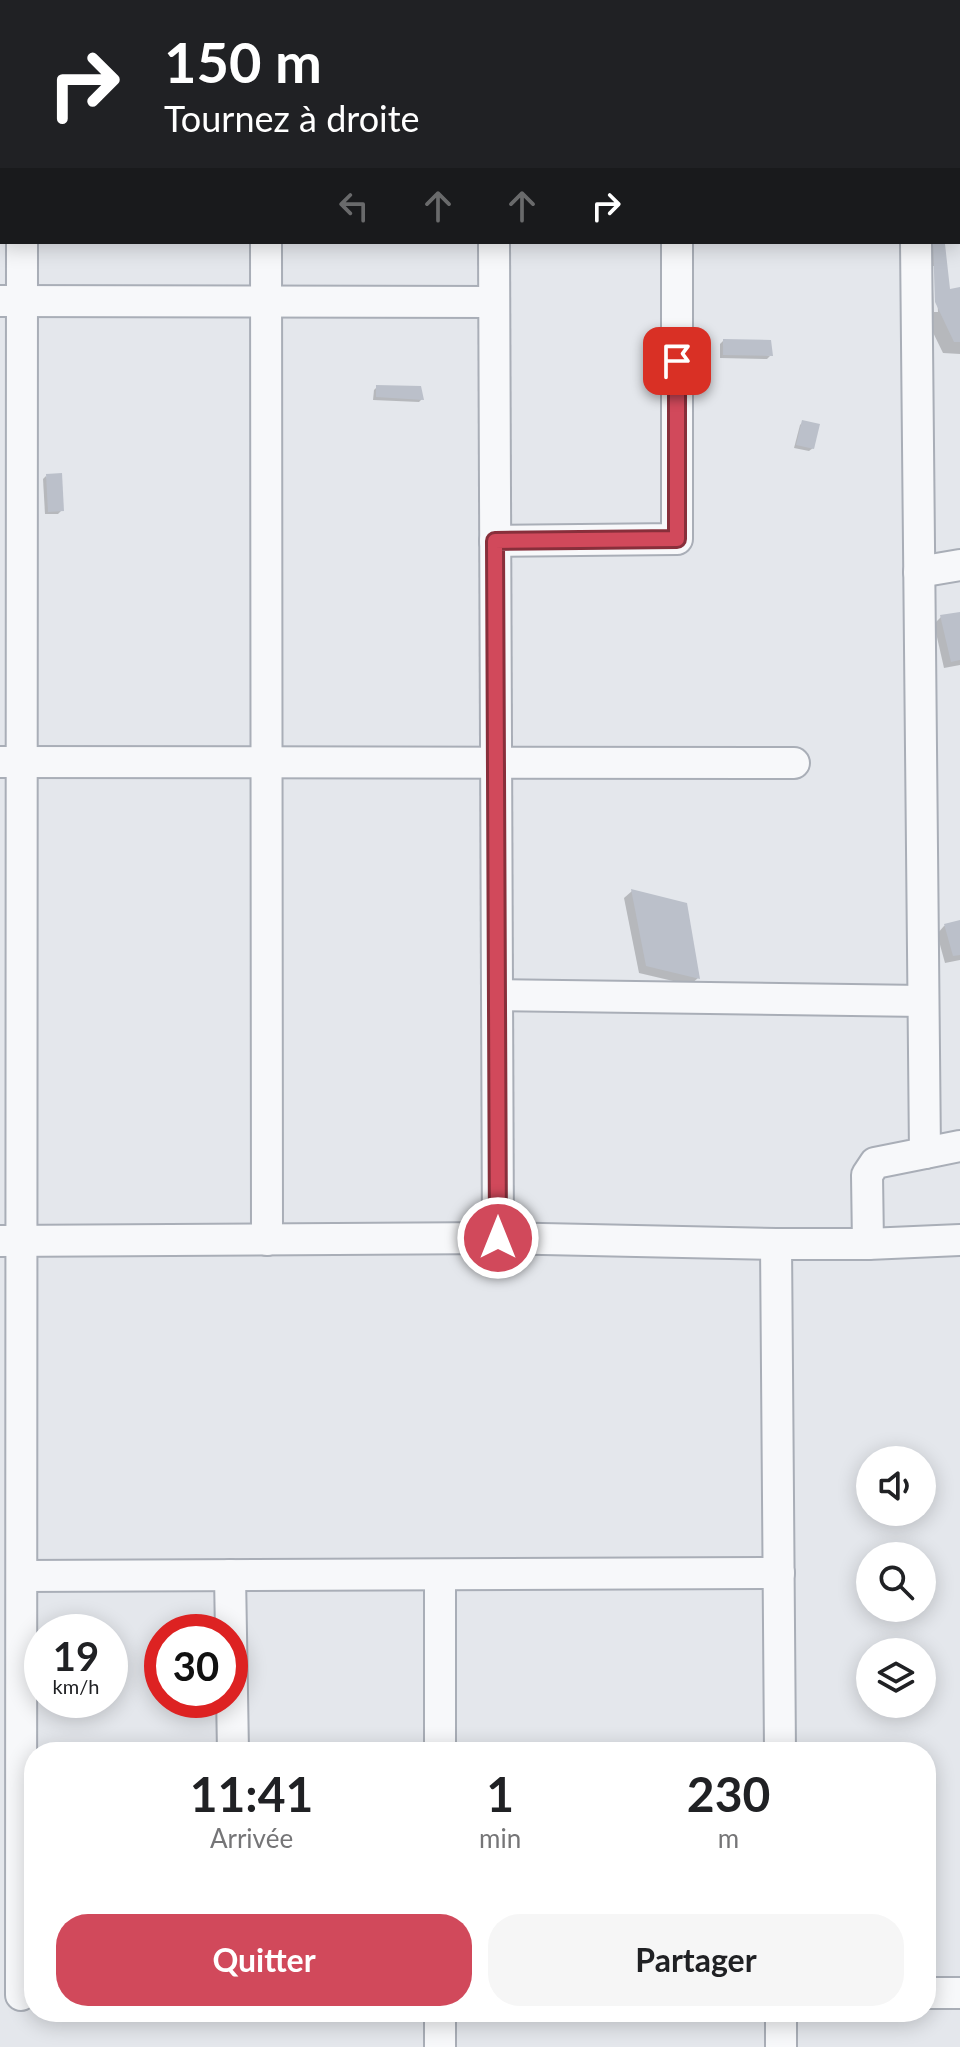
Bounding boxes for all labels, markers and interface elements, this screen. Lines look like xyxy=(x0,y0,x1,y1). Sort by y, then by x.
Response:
text: 150 m xyxy=(164,28,322,95)
icon: right xyxy=(32,32,136,136)
text: Tournez à droite xyxy=(164,96,420,140)
icon: left xyxy=(332,184,376,228)
icon: ahead xyxy=(416,184,460,228)
icon: ahead xyxy=(500,184,544,228)
icon: right xyxy=(584,184,628,228)
pin xyxy=(643,327,711,395)
icon: arrive xyxy=(655,339,699,383)
position arrow xyxy=(456,1196,540,1280)
map controls xyxy=(856,1446,936,1718)
button: sound xyxy=(856,1446,936,1526)
button: search xyxy=(856,1542,936,1622)
speed limit sign: 30 xyxy=(144,1614,248,1718)
text: 19 xyxy=(53,1632,99,1680)
button: layers xyxy=(856,1638,936,1718)
text: km/h xyxy=(53,1674,99,1698)
text: 11:41 xyxy=(190,1765,313,1822)
text: 1 xyxy=(486,1765,514,1822)
text: 230 xyxy=(687,1765,770,1822)
text: Arrivée xyxy=(210,1822,293,1854)
text: min xyxy=(479,1822,521,1854)
text: m xyxy=(718,1822,739,1854)
button: Quitter xyxy=(56,1914,472,2006)
button: Partager xyxy=(488,1914,904,2006)

